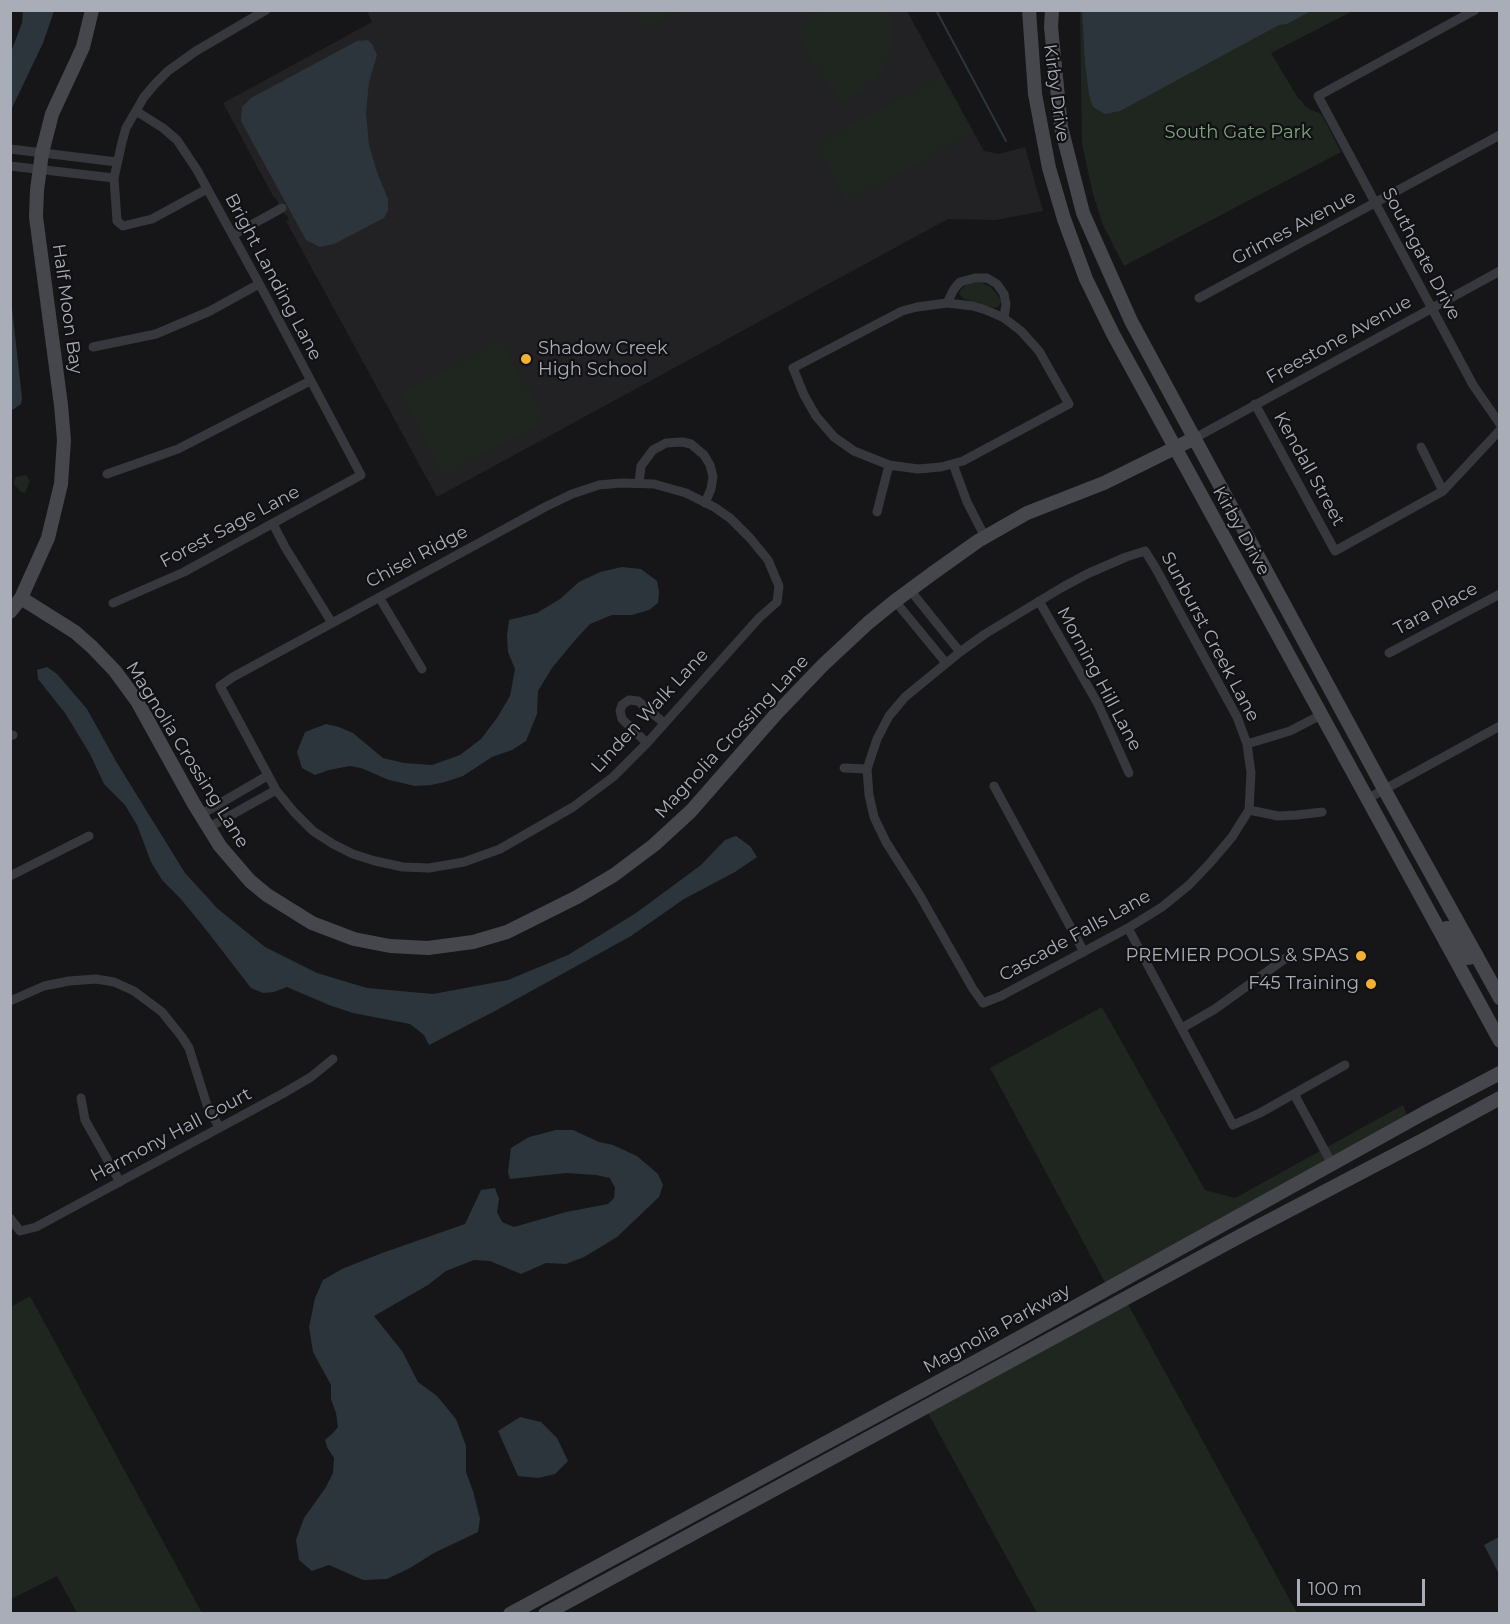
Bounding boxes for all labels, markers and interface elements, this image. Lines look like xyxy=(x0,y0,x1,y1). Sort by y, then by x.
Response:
street label: Kirby Drive xyxy=(1038,43,1074,143)
park label: South Gate Park xyxy=(1165,122,1311,144)
street label: Southgate Drive xyxy=(1377,184,1465,324)
street label: Grimes Avenue xyxy=(1228,186,1360,270)
street label: Bright Landing Lane xyxy=(220,190,326,364)
street label: Half Moon Bay xyxy=(47,243,87,375)
street label: Freestone Avenue xyxy=(1263,291,1415,389)
place label: Shadow Creek High School xyxy=(538,338,668,380)
marker: Shadow Creek High School xyxy=(519,352,533,366)
street label: Kendall Street xyxy=(1269,408,1349,530)
street label: Forest Sage Lane xyxy=(157,481,303,573)
street label: Kirby Drive xyxy=(1208,483,1274,579)
street label: Chisel Ridge xyxy=(362,521,472,593)
street label: Sunburst Creek Lane xyxy=(1156,549,1264,725)
street label: Tara Place xyxy=(1391,578,1481,640)
street label: Morning Hill Lane xyxy=(1052,603,1146,755)
street label: Linden Walk Lane xyxy=(587,644,713,778)
street label: Magnolia Crossing Lane xyxy=(651,651,813,823)
street label: Magnolia Crossing Lane xyxy=(121,658,253,852)
street label: Cascade Falls Lane xyxy=(996,885,1154,987)
place label: PREMIER POOLS & SPAS xyxy=(1126,945,1349,967)
marker: PREMIER POOLS & SPAS xyxy=(1354,949,1368,963)
place label: F45 Training xyxy=(1248,973,1359,995)
marker: F45 Training xyxy=(1364,977,1378,991)
street label: Harmony Hall Court xyxy=(87,1083,255,1187)
street label: Magnolia Parkway xyxy=(920,1280,1074,1378)
scale bar xyxy=(1300,1567,1428,1605)
text: 100 m xyxy=(1308,1578,1362,1600)

